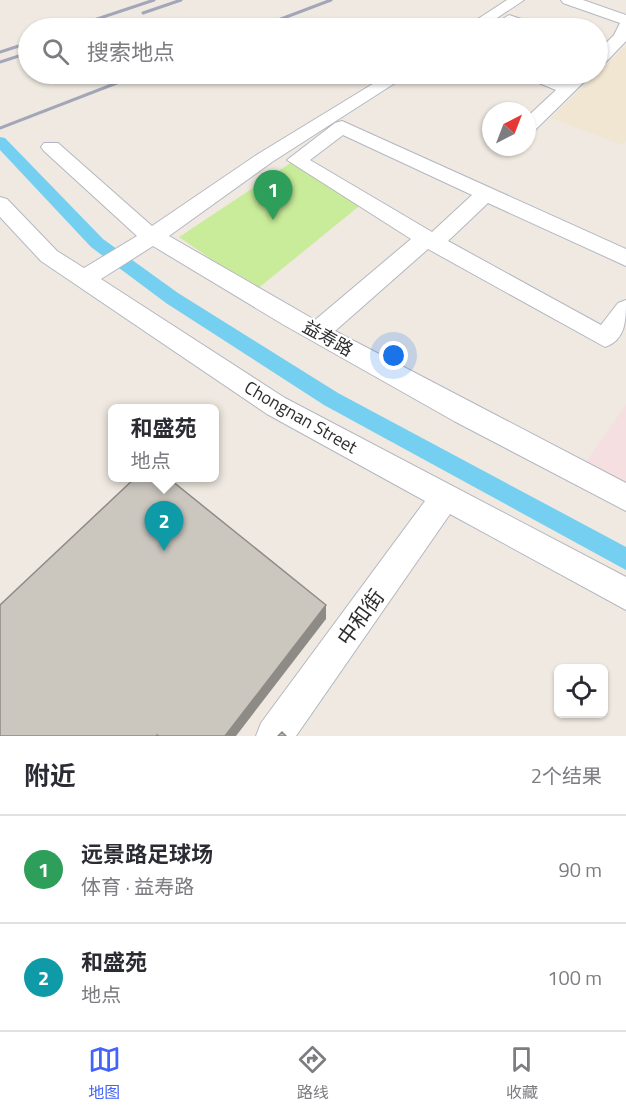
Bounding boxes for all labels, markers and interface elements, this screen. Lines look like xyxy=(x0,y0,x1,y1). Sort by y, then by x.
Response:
search box xyxy=(18,18,608,84)
icon: search xyxy=(39,35,72,68)
text: 搜索地点 xyxy=(87,35,175,69)
north arrow xyxy=(482,102,536,156)
pin: 1 xyxy=(254,170,292,220)
street label: 益寿路 xyxy=(298,313,358,363)
your location xyxy=(379,341,408,370)
street label: Chongnan Street xyxy=(239,374,363,461)
popup xyxy=(108,404,219,482)
text: 和盛苑 xyxy=(130,411,197,445)
text: 地点 xyxy=(130,445,170,476)
pin: 2 xyxy=(144,502,184,551)
street label: 中和街 xyxy=(329,582,391,652)
map controls xyxy=(554,664,608,718)
button: locate xyxy=(554,664,608,718)
text: 附近 xyxy=(24,756,76,795)
text: 2个结果 xyxy=(531,760,602,791)
text: 远景路足球场 xyxy=(81,837,213,871)
text: 1 xyxy=(38,854,49,885)
text: 90 m xyxy=(558,854,602,885)
text: 体育 · 益寿路 xyxy=(81,871,194,902)
text: 和盛苑 xyxy=(81,945,147,979)
text: 2 xyxy=(38,962,49,993)
text: 100 m xyxy=(547,962,602,993)
text: 地点 xyxy=(81,979,121,1010)
tab: 地图 xyxy=(88,1043,121,1104)
tab: 路线 xyxy=(296,1043,329,1104)
tab: 收藏 xyxy=(505,1043,538,1104)

